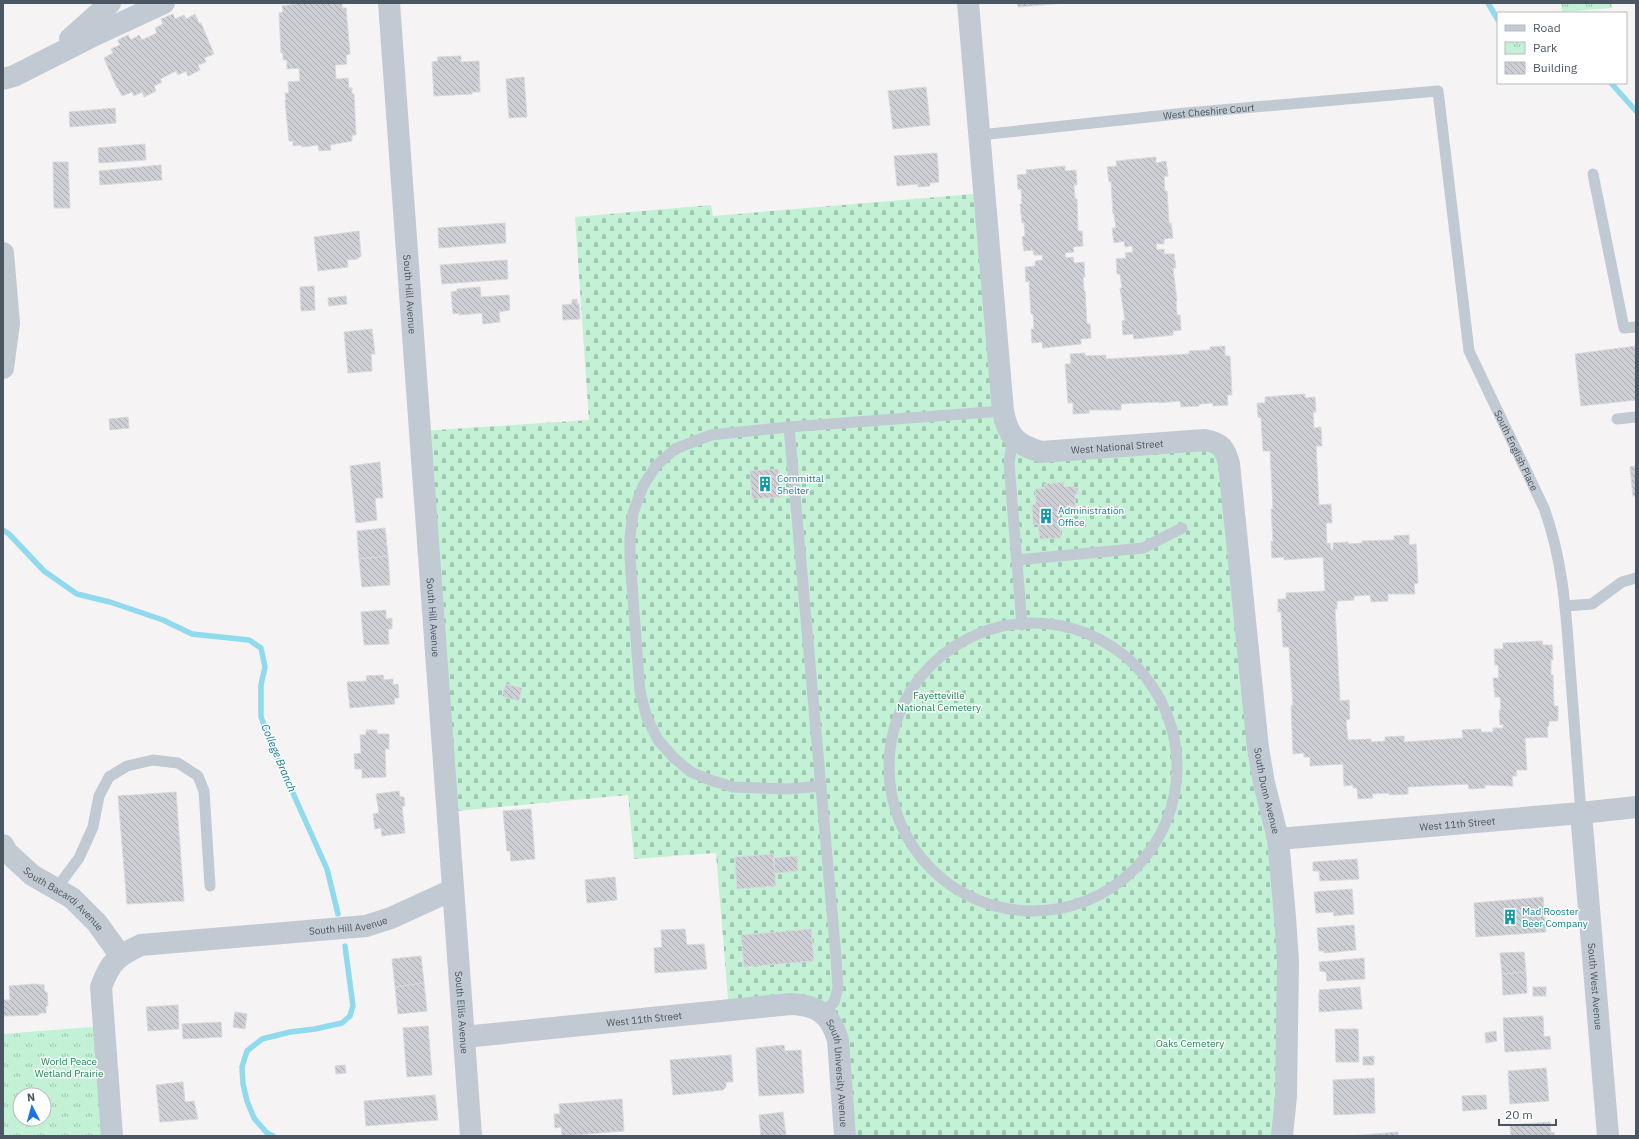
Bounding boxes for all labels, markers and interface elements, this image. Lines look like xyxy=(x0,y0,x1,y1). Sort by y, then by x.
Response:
legend xyxy=(1497,12,1627,84)
text: Road xyxy=(1533,20,1561,35)
text: Park xyxy=(1533,40,1558,55)
text: Building xyxy=(1533,60,1578,75)
street label: West Cheshire Court xyxy=(1162,101,1256,122)
street label: South Hill Avenue xyxy=(400,254,419,335)
street label: South English Place xyxy=(1491,408,1541,494)
street label: West National Street xyxy=(1071,437,1164,457)
place label: Committal Shelter xyxy=(777,472,824,497)
building icon: Committal Shelter xyxy=(756,475,774,493)
place label: Administration Office xyxy=(1058,504,1124,529)
building icon: Administration Office xyxy=(1037,507,1055,525)
street label: South Hill Avenue xyxy=(424,577,442,658)
park label: Fayetteville National Cemetery xyxy=(897,689,981,714)
water label: College Branch xyxy=(258,722,300,794)
street label: South Dunn Avenue xyxy=(1251,746,1283,836)
street label: West 11th Street xyxy=(1419,814,1496,834)
street label: South Bacardi Avenue xyxy=(20,864,107,934)
place label: Mad Rooster Beer Company xyxy=(1522,905,1588,930)
building icon: Mad Rooster Beer Company xyxy=(1501,908,1519,926)
street label: South Hill Avenue xyxy=(308,913,390,938)
street label: South West Avenue xyxy=(1585,942,1605,1031)
street label: South Ellis Avenue xyxy=(452,970,471,1055)
street label: West 11th Street xyxy=(606,1009,683,1030)
street label: South University Avenue xyxy=(823,1017,850,1128)
park label: Oaks Cemetery xyxy=(1156,1037,1224,1050)
park label: World Peace Wetland Prairie xyxy=(35,1055,104,1080)
north arrow xyxy=(12,1087,52,1127)
text: N xyxy=(26,1090,36,1104)
scale bar xyxy=(1499,1101,1556,1127)
text: 20 m xyxy=(1505,1107,1533,1122)

